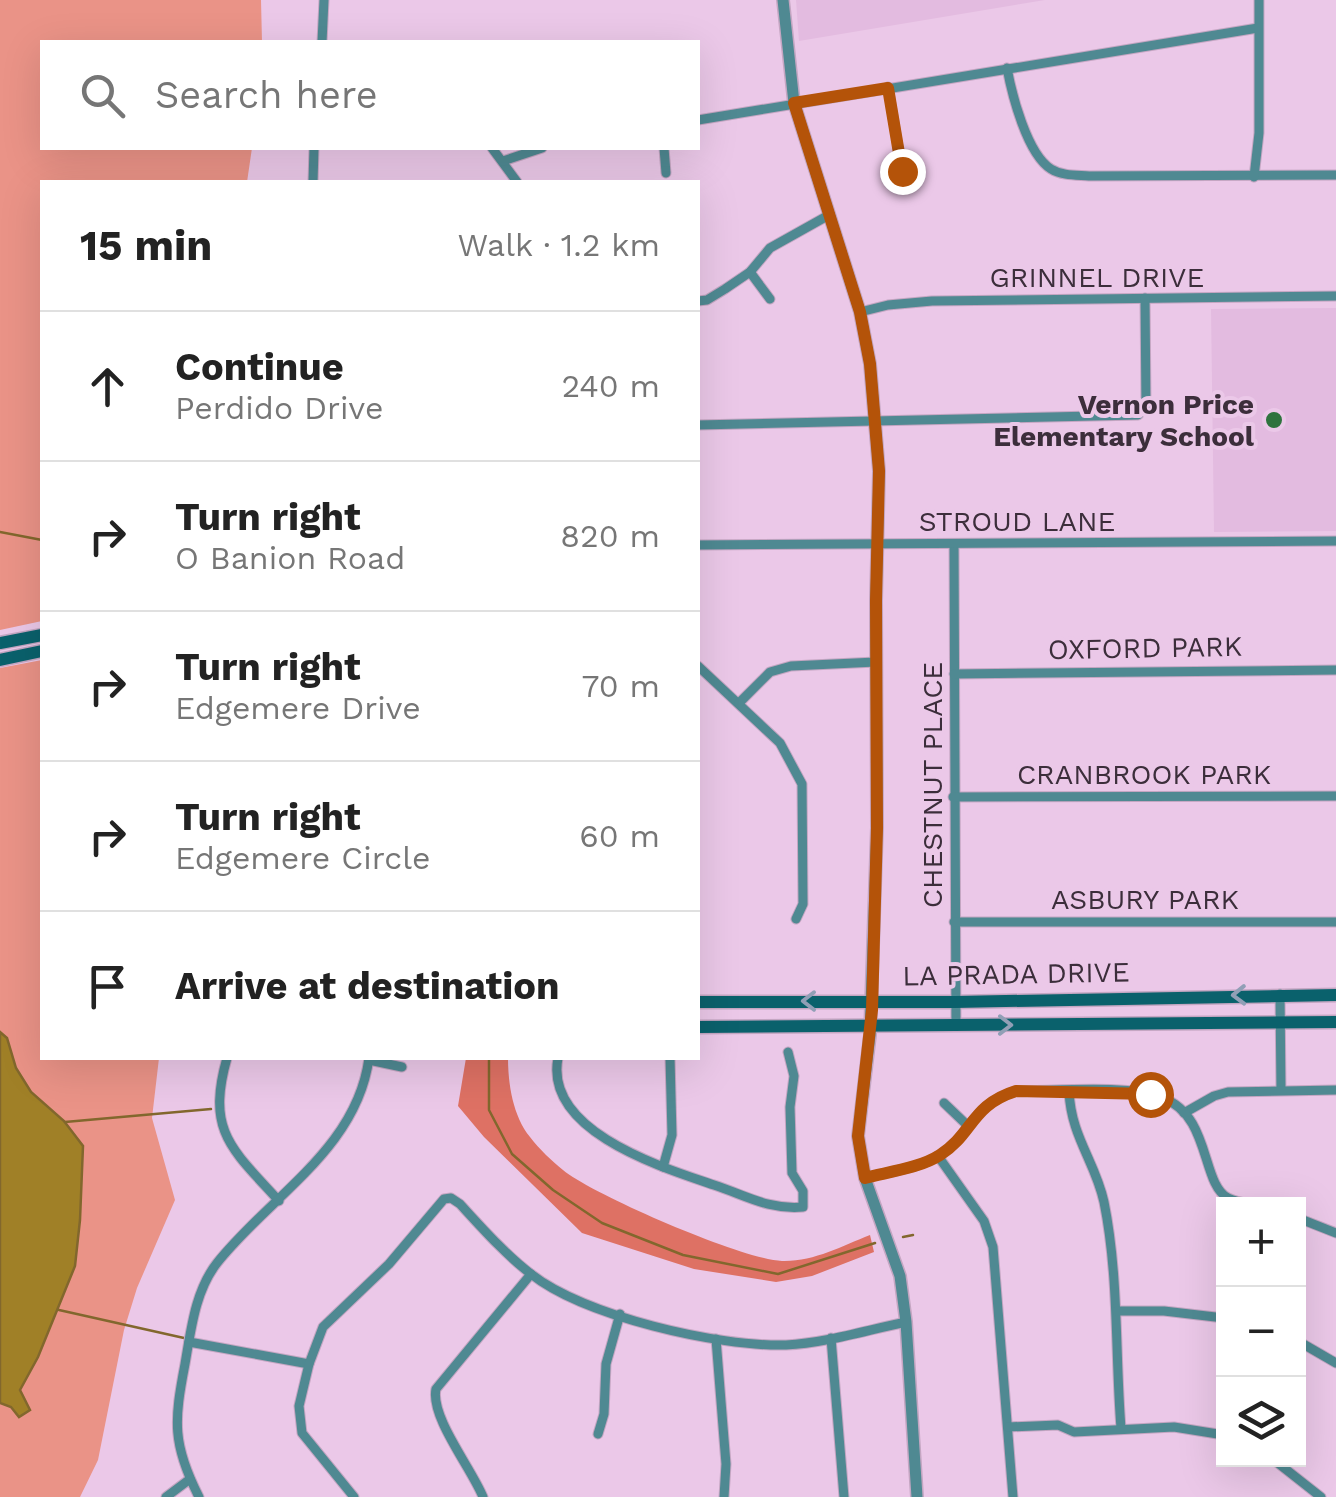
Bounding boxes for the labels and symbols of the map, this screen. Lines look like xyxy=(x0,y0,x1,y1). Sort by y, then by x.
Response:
route end xyxy=(880,149,926,195)
street label: GRINNEL DRIVE xyxy=(990,261,1204,294)
place label: Vernon Price Elementary School xyxy=(993,388,1255,453)
marker: Vernon Price Elementary School xyxy=(1263,409,1285,431)
street label: STROUD LANE xyxy=(919,505,1115,538)
street label: OXFORD PARK xyxy=(1048,630,1242,666)
street label: CHESTNUT PLACE xyxy=(916,662,949,908)
street label: CRANBROOK PARK xyxy=(1017,758,1271,791)
street label: ASBURY PARK xyxy=(1051,883,1239,916)
street label: LA PRADA DRIVE xyxy=(902,956,1130,992)
one-way arrow xyxy=(1230,984,1246,1006)
one-way arrow xyxy=(800,990,816,1012)
one-way arrow xyxy=(998,1014,1013,1036)
route start xyxy=(1128,1072,1174,1118)

